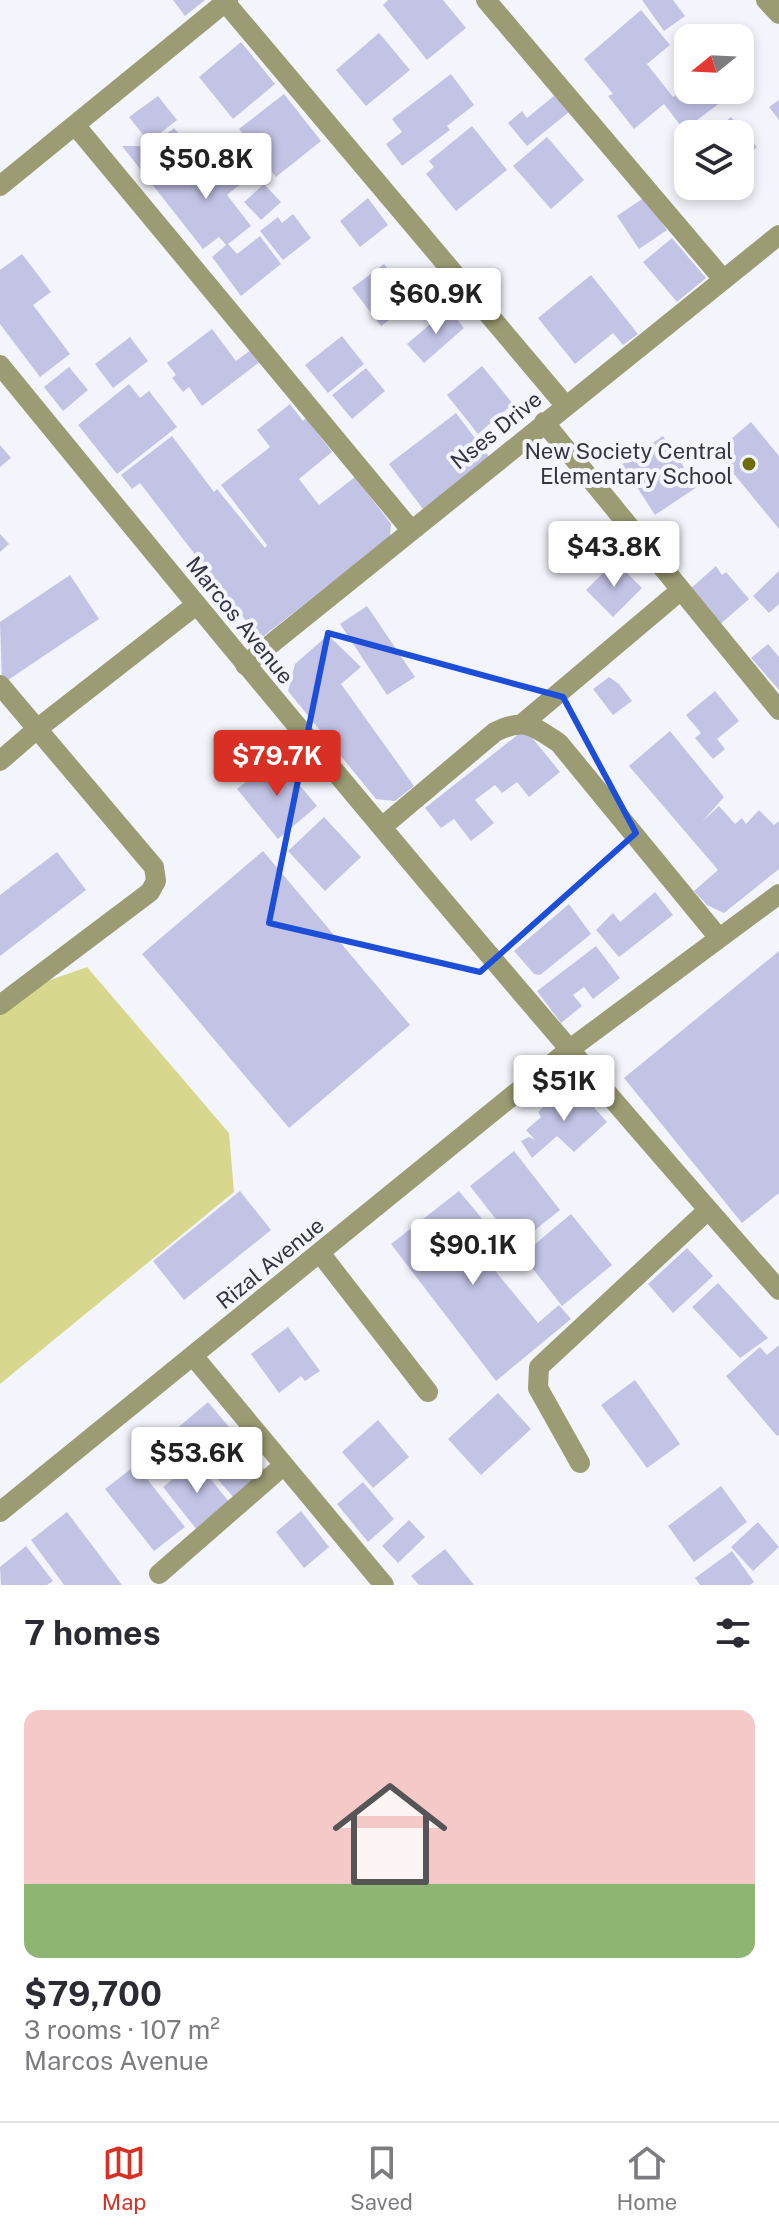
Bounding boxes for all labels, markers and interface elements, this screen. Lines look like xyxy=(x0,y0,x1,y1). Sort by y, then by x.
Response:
north arrow xyxy=(674,24,754,104)
map controls xyxy=(674,24,754,200)
button: layers xyxy=(674,120,754,200)
pin: $50.8K xyxy=(141,133,271,201)
text: $50.8K xyxy=(158,143,254,174)
pin: $60.9K xyxy=(371,268,501,336)
text: $60.9K xyxy=(389,278,483,309)
street label: Nses Drive xyxy=(445,386,547,474)
place label: New Society Central Elementary School xyxy=(524,438,733,489)
marker: New Society Central Elementary School xyxy=(740,455,758,473)
pin: $43.8K xyxy=(549,521,679,589)
text: $43.8K xyxy=(566,531,662,562)
street label: Marcos Avenue xyxy=(181,551,299,689)
pin: $79.7K xyxy=(212,730,342,798)
text: $79.7K xyxy=(232,740,322,771)
pin: $51K xyxy=(517,1055,611,1123)
text: $51K xyxy=(531,1065,597,1096)
street label: Rizal Avenue xyxy=(211,1212,329,1314)
pin: $90.1K xyxy=(408,1219,538,1287)
text: $90.1K xyxy=(429,1229,517,1260)
pin: $53.6K xyxy=(132,1427,262,1495)
text: $53.6K xyxy=(149,1437,245,1468)
icon: filters xyxy=(711,1611,755,1655)
text: 7 homes xyxy=(24,1613,161,1653)
icon: home xyxy=(318,1762,462,1906)
text: $79,700 xyxy=(24,1974,162,2014)
text: 3 rooms · 107 m² xyxy=(24,2014,220,2045)
text: Marcos Avenue xyxy=(24,2045,209,2076)
tab: Map xyxy=(102,2141,146,2215)
tab: Saved xyxy=(350,2141,413,2215)
tab: Home xyxy=(617,2141,677,2215)

